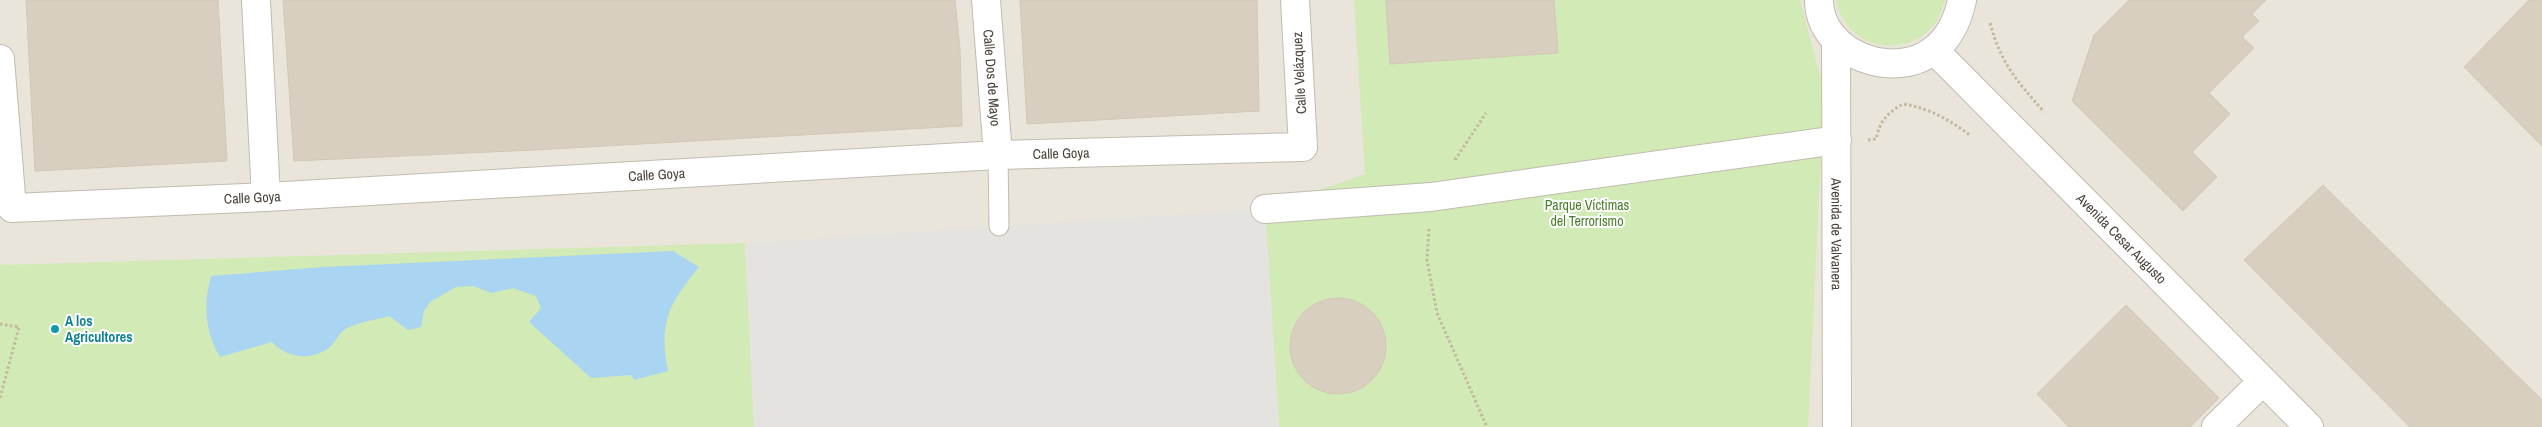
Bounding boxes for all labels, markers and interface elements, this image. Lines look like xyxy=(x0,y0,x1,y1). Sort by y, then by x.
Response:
street label: Calle Dos de Mayo xyxy=(979,29,1005,127)
street label: Calle Velázquez xyxy=(1288,31,1310,115)
street label: Calle Goya xyxy=(1032,144,1090,163)
street label: Calle Goya xyxy=(628,164,686,185)
street label: Avenida de Valvanera xyxy=(1827,177,1846,291)
street label: Calle Goya xyxy=(223,187,282,208)
street label: Avenida Cesar Augusto xyxy=(2072,189,2170,288)
park label: Parque Víctimas del Terrorismo xyxy=(1545,196,1630,230)
place label: A los Agricultores xyxy=(65,312,133,346)
marker: A los Agricultores xyxy=(49,323,61,335)

